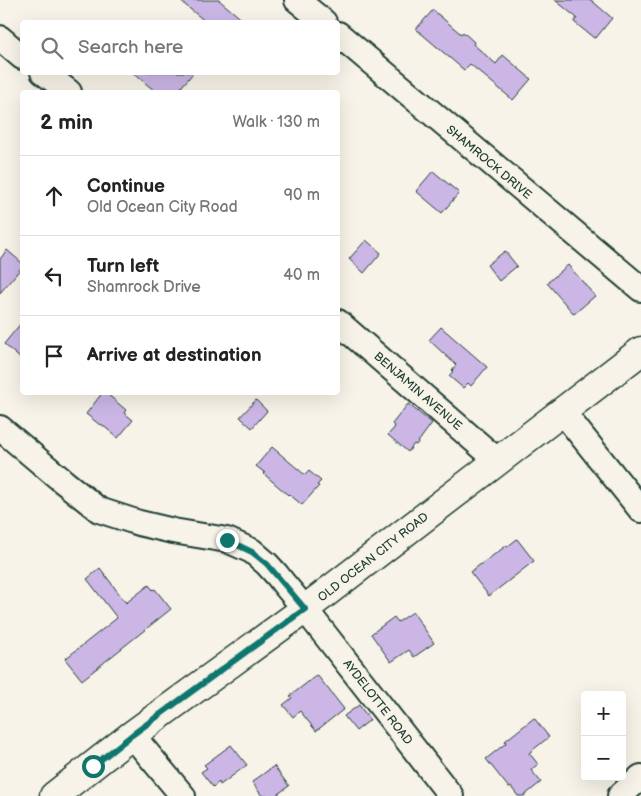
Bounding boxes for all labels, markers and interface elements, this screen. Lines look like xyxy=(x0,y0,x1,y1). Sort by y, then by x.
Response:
search box xyxy=(20,20,340,75)
icon: search xyxy=(38,34,66,62)
text: Search here xyxy=(78,36,183,59)
text: 2 min xyxy=(40,110,93,135)
text: Walk · 130 m xyxy=(232,113,320,132)
street label: SHAMROCK DRIVE xyxy=(443,122,535,203)
text: Continue xyxy=(87,175,165,198)
icon: ahead xyxy=(40,182,68,210)
text: 90 m xyxy=(284,186,320,205)
text: Old Ocean City Road xyxy=(87,198,238,217)
text: Turn left xyxy=(87,255,159,278)
icon: left xyxy=(40,262,68,290)
text: 40 m xyxy=(283,266,320,285)
text: Shamrock Drive xyxy=(87,278,201,297)
icon: arrive xyxy=(40,342,68,370)
text: Arrive at destination xyxy=(87,344,262,367)
street label: BENJAMIN AVENUE xyxy=(371,349,465,434)
street label: OLD OCEAN CITY ROAD xyxy=(315,509,432,605)
route end xyxy=(216,529,239,552)
street label: AYDELOTTE ROAD xyxy=(340,657,416,748)
map controls xyxy=(581,691,626,781)
button: + xyxy=(581,691,626,736)
button: − xyxy=(581,736,626,781)
route start xyxy=(82,755,105,778)

